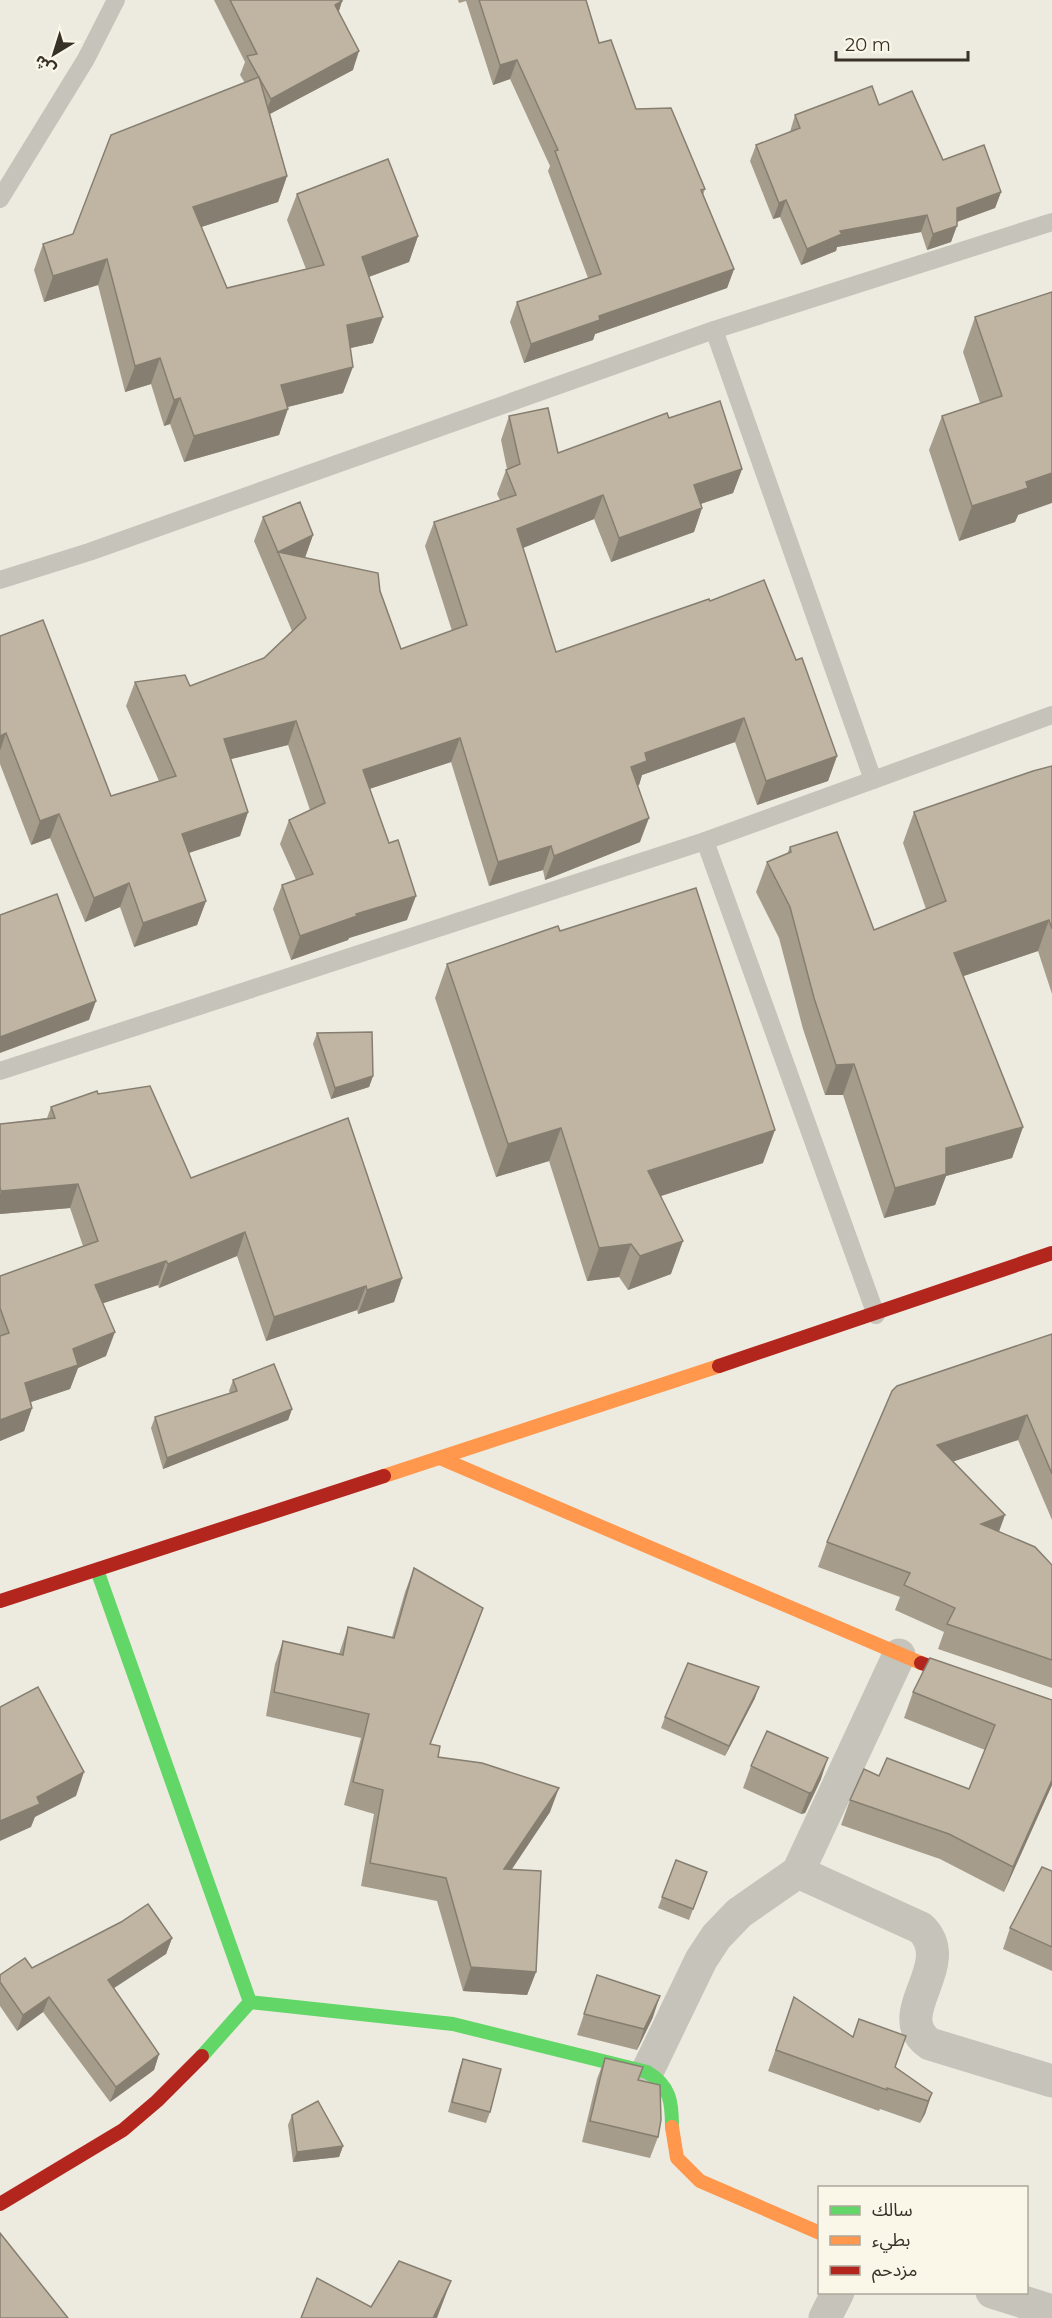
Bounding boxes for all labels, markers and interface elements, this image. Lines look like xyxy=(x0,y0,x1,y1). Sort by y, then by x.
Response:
north arrow xyxy=(24,24,84,84)
scale bar xyxy=(836,24,968,62)
text: 20 m xyxy=(845,34,891,56)
text: ش xyxy=(31,51,60,80)
legend xyxy=(818,2186,1028,2294)
text: سالك xyxy=(872,2199,913,2221)
text: بطيء xyxy=(872,2229,910,2253)
text: مزدحم xyxy=(872,2259,917,2283)

